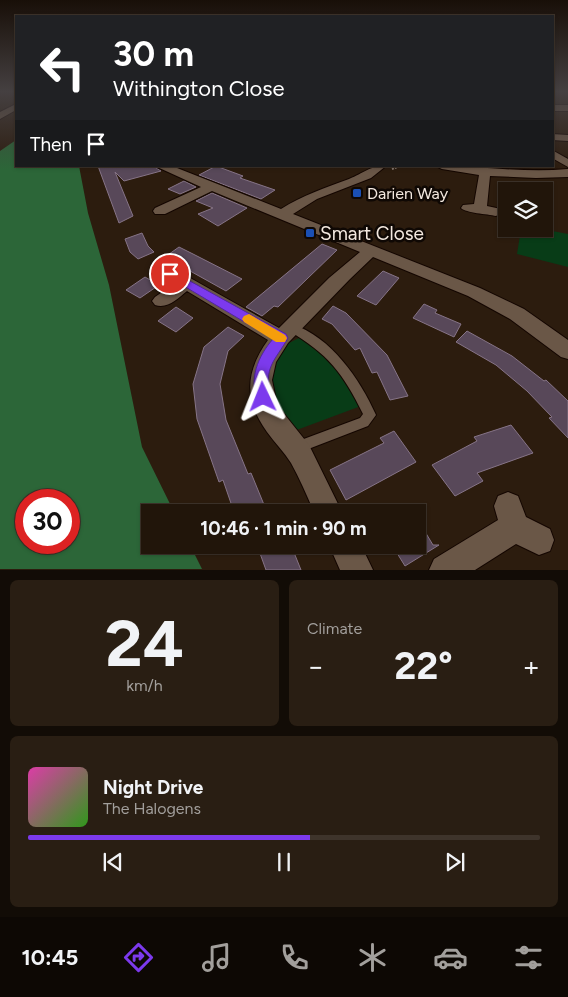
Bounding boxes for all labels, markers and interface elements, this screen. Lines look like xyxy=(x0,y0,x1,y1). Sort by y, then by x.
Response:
text: 30 m xyxy=(113,33,194,75)
icon: left xyxy=(30,35,95,100)
text: Withington Close xyxy=(113,75,285,102)
icon: arrive xyxy=(82,130,110,158)
text: Then xyxy=(30,133,72,156)
map controls xyxy=(498,182,553,237)
button: layers xyxy=(498,182,553,237)
place label: Darien Way xyxy=(367,184,449,203)
marker: Darien Way xyxy=(351,187,363,199)
place label: Smart Close xyxy=(320,222,424,245)
marker: Smart Close xyxy=(304,227,316,239)
pin xyxy=(149,253,191,295)
icon: arrive xyxy=(156,260,184,288)
position arrow xyxy=(236,370,288,422)
speed limit sign: 30 xyxy=(15,489,80,554)
text: 10:46 · 1 min · 90 m xyxy=(200,517,367,540)
text: 24 xyxy=(105,604,184,682)
text: Climate xyxy=(307,619,362,638)
text: 22° xyxy=(394,643,453,689)
text: − xyxy=(307,649,324,683)
text: + xyxy=(523,649,540,683)
text: km/h xyxy=(126,676,163,695)
text: Night Drive xyxy=(103,776,203,799)
text: The Halogens xyxy=(103,799,201,818)
icon: previous xyxy=(99,848,127,876)
icon: pause xyxy=(270,848,298,876)
icon: next xyxy=(441,848,469,876)
icon: directions xyxy=(121,940,156,975)
icon: music xyxy=(199,940,234,975)
icon: phone xyxy=(277,940,312,975)
icon: climate xyxy=(355,940,390,975)
icon: car xyxy=(433,940,468,975)
icon: filters xyxy=(511,940,546,975)
text: 10:45 xyxy=(22,944,78,971)

